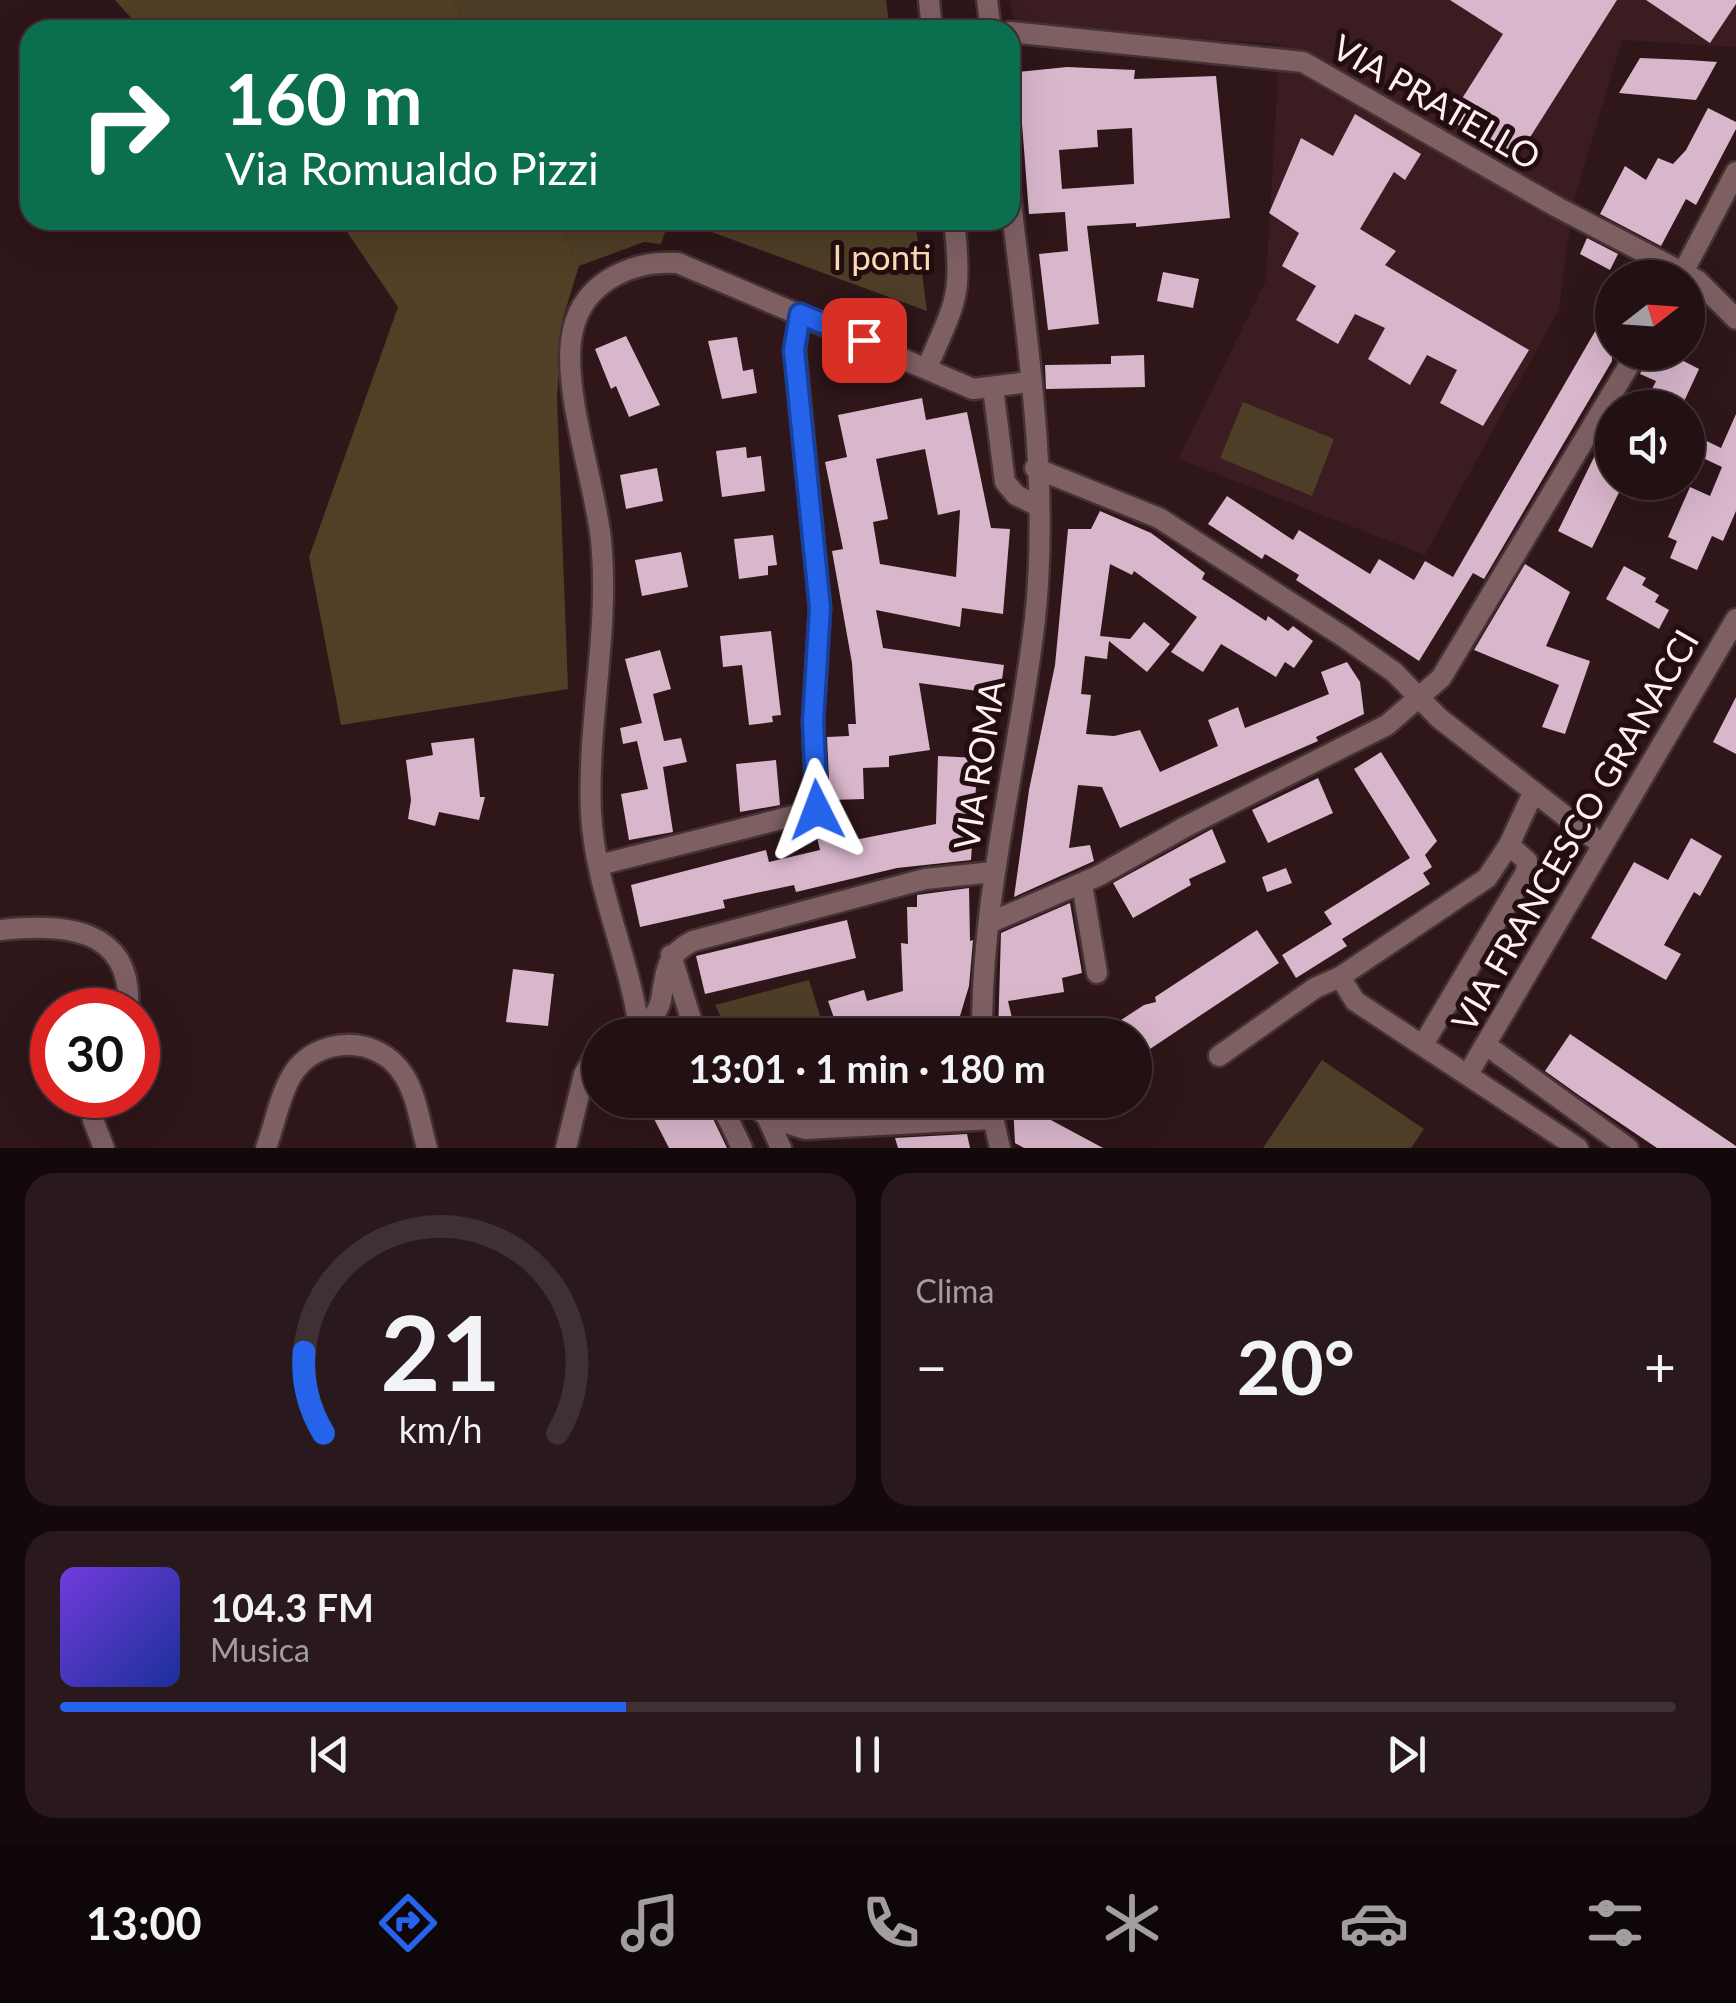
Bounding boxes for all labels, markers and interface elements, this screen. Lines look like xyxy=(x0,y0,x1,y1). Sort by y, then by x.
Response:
street label: VIA PRATELLO xyxy=(1326,25,1548,177)
text: 160 m xyxy=(225,56,422,140)
icon: right xyxy=(60,60,190,190)
text: Via Romualdo Pizzi xyxy=(225,141,599,195)
park label: I ponti xyxy=(832,235,932,277)
north arrow xyxy=(1595,260,1705,370)
map controls xyxy=(1595,260,1705,500)
pin xyxy=(822,298,907,383)
icon: arrive xyxy=(837,313,892,368)
button: sound xyxy=(1595,390,1705,500)
street label: VIA FRANCESCO GRANACCI xyxy=(1442,622,1706,1038)
street label: VIA ROMA xyxy=(944,677,1012,853)
position arrow xyxy=(765,758,869,862)
speed limit sign: 30 xyxy=(30,988,160,1118)
text: 13:01 · 1 min · 180 m xyxy=(688,1045,1046,1091)
text: Clima xyxy=(916,1271,994,1310)
text: 21 xyxy=(380,1288,501,1413)
text: 20° xyxy=(1237,1321,1355,1411)
text: − xyxy=(916,1333,947,1399)
text: + xyxy=(1644,1333,1676,1399)
text: km/h xyxy=(398,1408,482,1451)
text: 104.3 FM xyxy=(210,1584,374,1630)
text: Musica xyxy=(210,1630,310,1669)
icon: previous xyxy=(302,1727,357,1782)
icon: pause xyxy=(840,1727,895,1782)
icon: next xyxy=(1379,1727,1434,1782)
icon: directions xyxy=(373,1888,443,1958)
icon: music xyxy=(615,1888,685,1958)
icon: phone xyxy=(856,1888,926,1958)
icon: climate xyxy=(1097,1888,1167,1958)
icon: car xyxy=(1339,1888,1409,1958)
icon: filters xyxy=(1580,1888,1650,1958)
text: 13:00 xyxy=(86,1896,202,1950)

